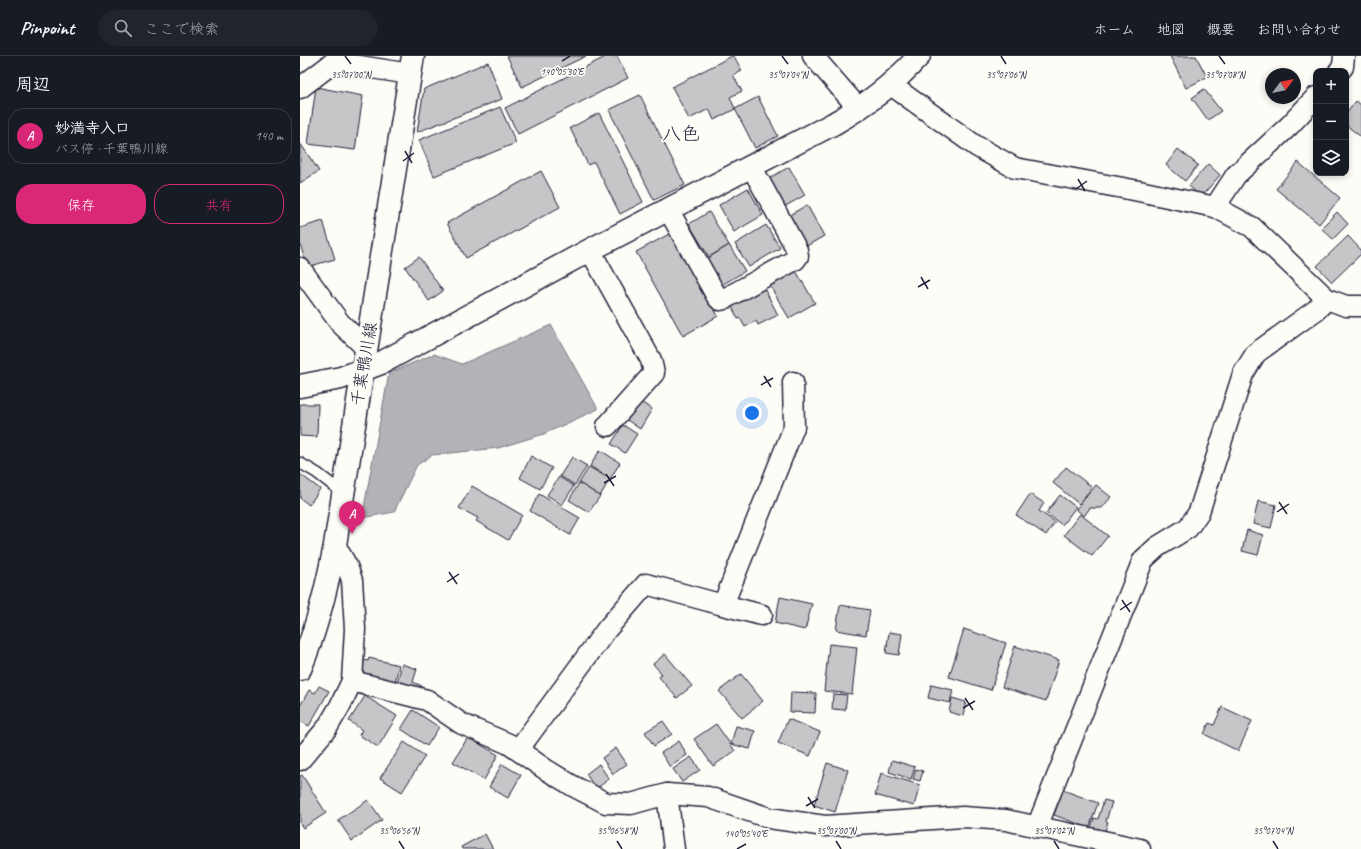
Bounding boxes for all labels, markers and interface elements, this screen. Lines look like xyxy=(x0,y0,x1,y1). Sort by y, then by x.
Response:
search box xyxy=(98,10,378,46)
text: Pinpoint xyxy=(20,16,74,40)
icon: search xyxy=(112,17,134,39)
text: ここで検索 xyxy=(144,20,219,39)
text: ホーム xyxy=(1094,21,1135,38)
text: 地図 xyxy=(1157,21,1185,38)
text: 概要 xyxy=(1207,21,1235,38)
text: お問い合わせ xyxy=(1257,21,1341,38)
text: 140°05'30"E xyxy=(540,65,585,78)
text: 35°07'00"N xyxy=(331,68,373,81)
text: 35°07'04"N xyxy=(768,68,810,81)
text: 35°07'06"N xyxy=(986,68,1028,81)
text: 35°07'08"N xyxy=(1205,68,1247,81)
north arrow xyxy=(1265,68,1301,104)
map controls xyxy=(1313,68,1349,176)
button: + xyxy=(1313,68,1349,104)
text: 周辺 xyxy=(16,74,50,95)
button: − xyxy=(1313,104,1349,140)
text: 妙満寺入口 xyxy=(55,119,130,138)
district label: 八色 xyxy=(662,122,700,146)
text: A xyxy=(27,128,33,144)
text: 140 m xyxy=(255,128,283,144)
button: layers xyxy=(1313,140,1349,176)
text: バス停 · 千葉鴨川線 xyxy=(55,141,168,157)
button: 保存 xyxy=(16,184,146,224)
button: 共有 xyxy=(154,184,284,224)
street label: 千葉鴨川線 xyxy=(346,320,382,408)
your location xyxy=(742,403,762,423)
pin: A xyxy=(339,501,365,534)
text: 35°06'56"N xyxy=(379,824,421,837)
text: 35°06'58"N xyxy=(597,824,639,837)
text: 35°07'00"N xyxy=(816,824,858,837)
text: 35°07'02"N xyxy=(1034,824,1076,837)
text: 35°07'04"N xyxy=(1253,824,1295,837)
text: 140°05'40"E xyxy=(724,827,769,840)

